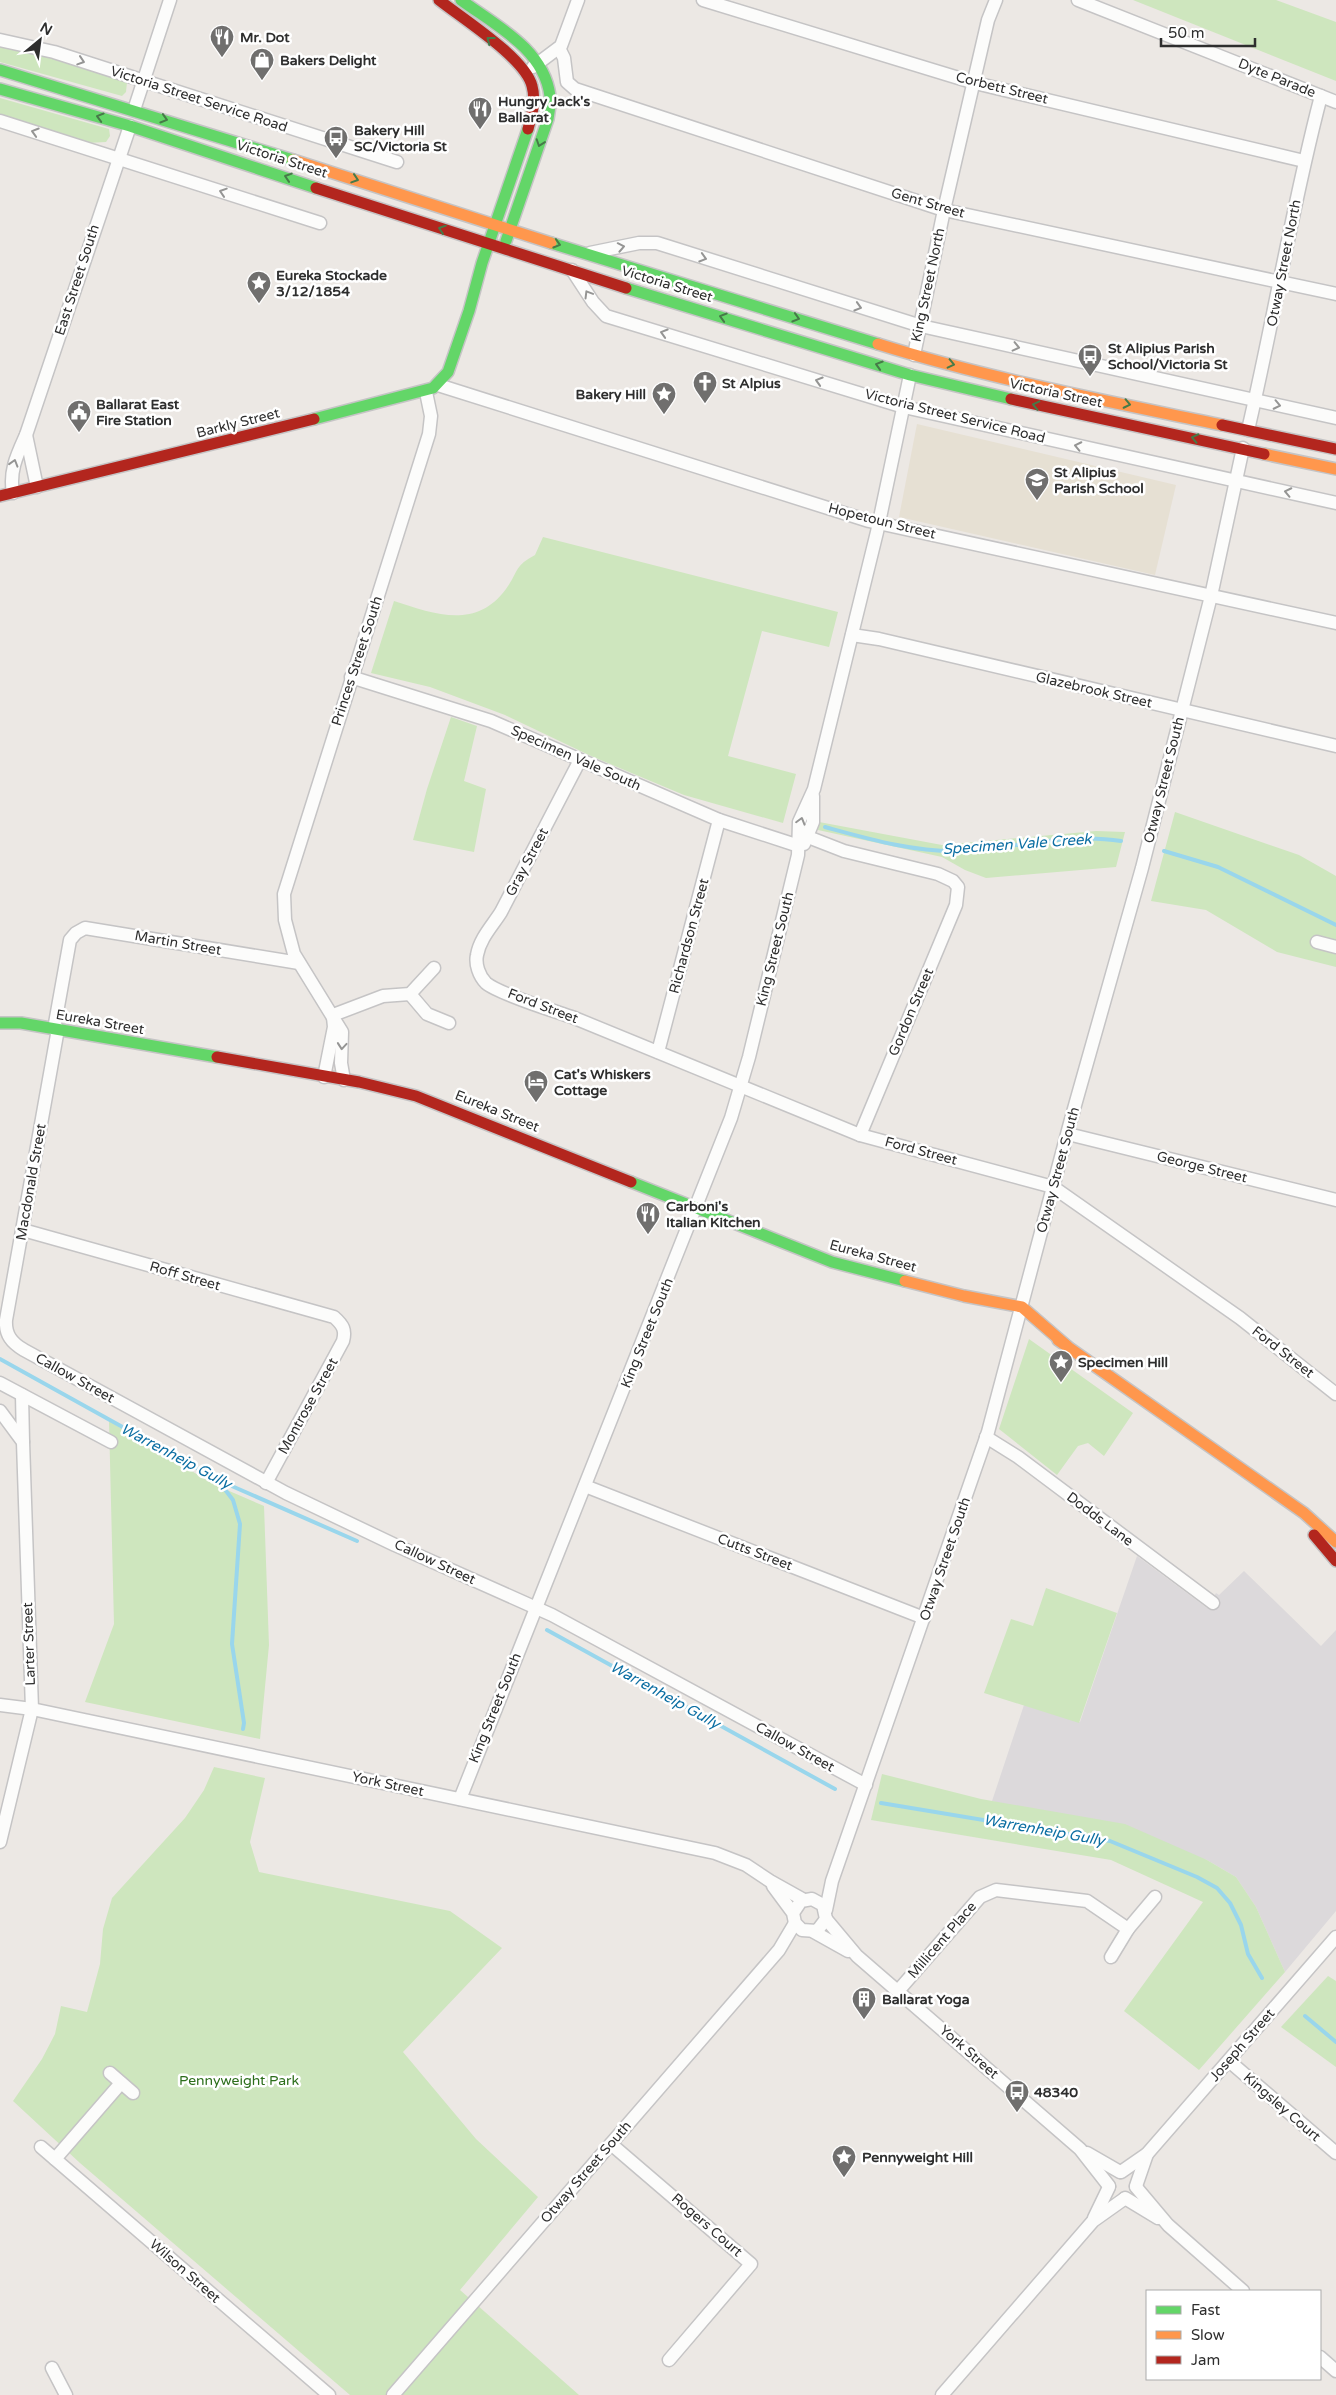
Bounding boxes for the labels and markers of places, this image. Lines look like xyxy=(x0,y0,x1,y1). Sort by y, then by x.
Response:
restaurant icon: Mr. Dot xyxy=(209,24,235,58)
place label: Mr. Dot xyxy=(240,29,290,46)
shop icon: Bakers Delight xyxy=(249,47,275,81)
place label: Bakers Delight xyxy=(280,52,377,69)
place label: Hungry Jack's Ballarat xyxy=(498,93,590,126)
restaurant icon: Hungry Jack's Ballarat xyxy=(467,96,493,130)
place label: Bakery Hill SC/Victoria St xyxy=(354,122,448,155)
bus stop icon: Bakery Hill SC/Victoria St xyxy=(323,125,349,159)
place label: Eureka Stockade 3/12/1854 xyxy=(276,267,387,300)
place icon: Eureka Stockade 3/12/1854 xyxy=(246,270,272,304)
place label: St Alipius Parish School/Victoria St xyxy=(1108,340,1228,373)
bus stop icon: St Alipius Parish School/Victoria St xyxy=(1077,343,1103,377)
church icon: St Alpius xyxy=(692,370,718,404)
place label: St Alpius xyxy=(722,375,781,392)
place icon: Bakery Hill xyxy=(651,381,677,415)
place label: Bakery Hill xyxy=(576,386,646,403)
place label: Ballarat East Fire Station xyxy=(96,396,180,429)
public building icon: Ballarat East Fire Station xyxy=(66,399,92,433)
place label: St Alipius Parish School xyxy=(1054,464,1144,497)
school or university icon: St Alipius Parish School xyxy=(1024,467,1050,501)
place label: Cat's Whiskers Cottage xyxy=(554,1066,651,1099)
hotel icon: Cat's Whiskers Cottage xyxy=(523,1069,549,1103)
place label: Carboni's Italian Kitchen xyxy=(666,1198,761,1231)
restaurant icon: Carboni's Italian Kitchen xyxy=(635,1201,661,1235)
place icon: Specimen Hill xyxy=(1048,1349,1074,1383)
place label: Specimen Hill xyxy=(1078,1354,1168,1371)
building icon: Ballarat Yoga xyxy=(851,1986,877,2020)
place label: Ballarat Yoga xyxy=(882,1991,970,2008)
bus stop icon: 48340 xyxy=(1004,2079,1030,2113)
place label: 48340 xyxy=(1034,2084,1078,2101)
place icon: Pennyweight Hill xyxy=(831,2144,857,2178)
place label: Pennyweight Hill xyxy=(862,2149,973,2166)

